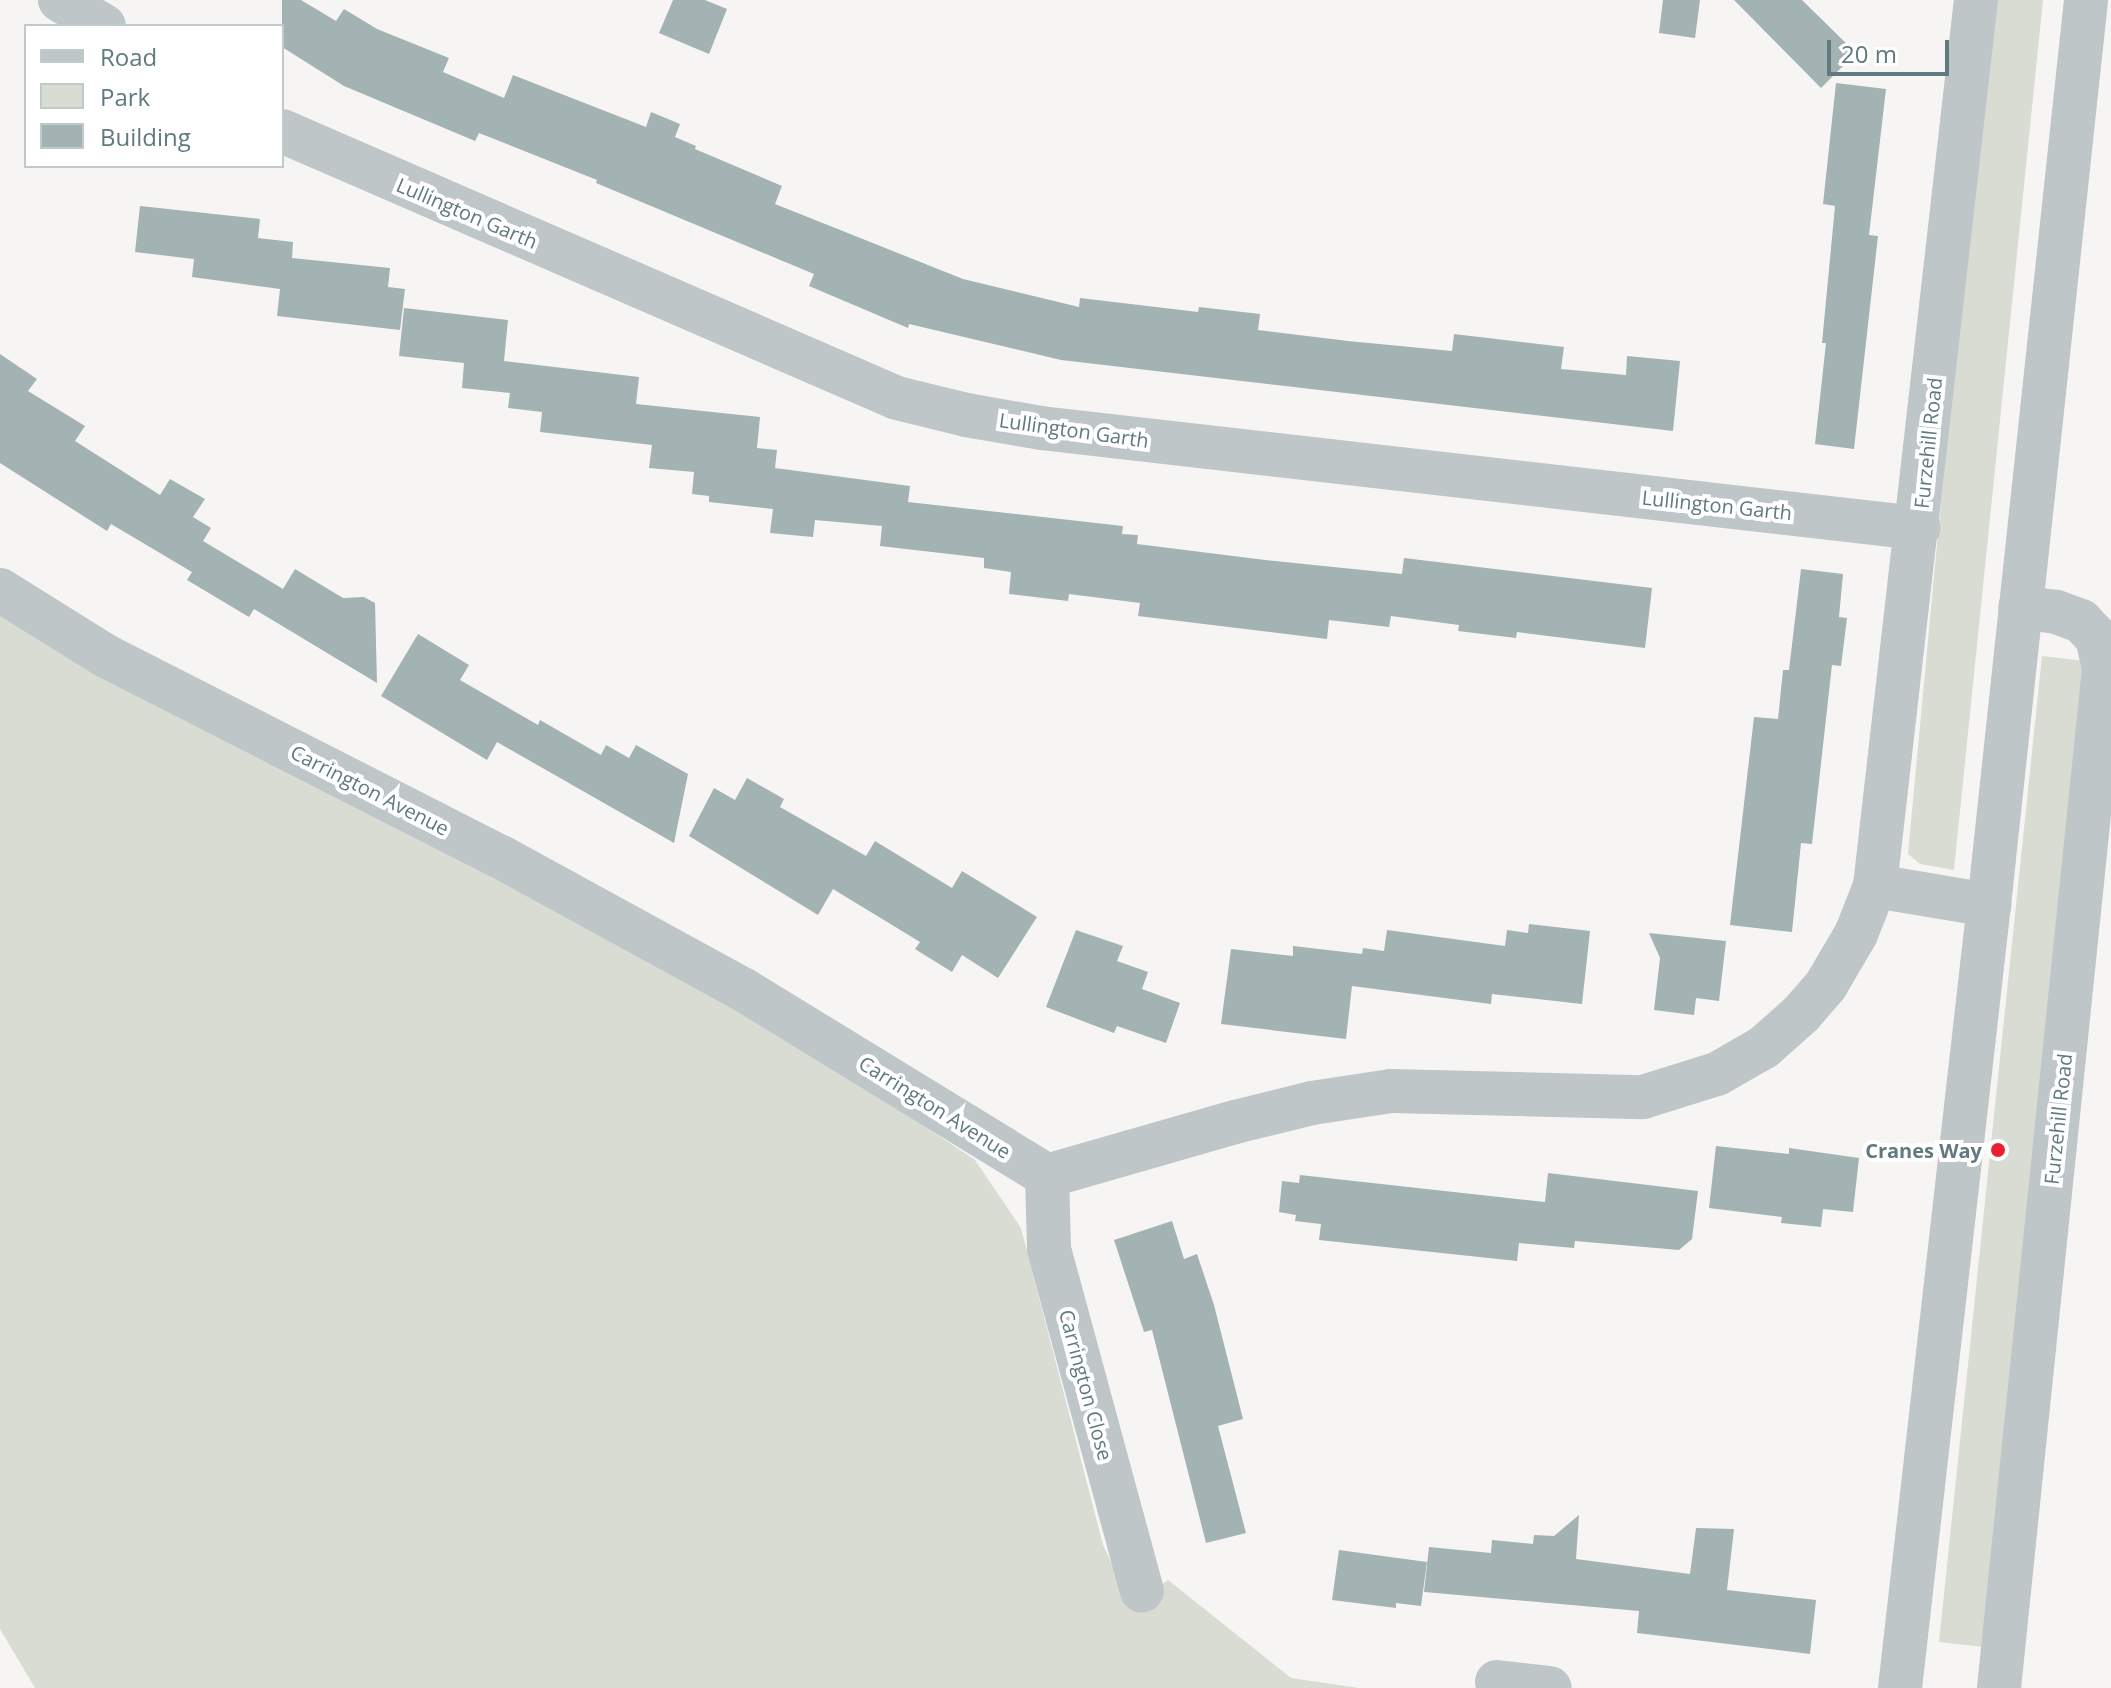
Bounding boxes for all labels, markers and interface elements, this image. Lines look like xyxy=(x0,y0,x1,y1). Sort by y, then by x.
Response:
legend xyxy=(24,24,284,168)
scale bar xyxy=(1831,24,1953,74)
text: 20 m xyxy=(1841,37,1897,70)
text: Road xyxy=(100,40,157,73)
text: Park xyxy=(100,80,150,113)
text: Building xyxy=(100,120,191,153)
street label: Lullington Garth xyxy=(393,172,541,254)
street label: Furzehill Road xyxy=(1909,376,1947,510)
street label: Lullington Garth xyxy=(998,408,1150,452)
street label: Lullington Garth xyxy=(1641,485,1793,525)
street label: Carrington Avenue xyxy=(287,740,453,840)
street label: Carrington Avenue xyxy=(855,1051,1015,1163)
street label: Furzehill Road xyxy=(2039,1052,2077,1186)
place label: Cranes Way xyxy=(1865,1138,1982,1162)
marker: Cranes Way xyxy=(1989,1141,2007,1159)
street label: Carrington Close xyxy=(1054,1307,1118,1463)

